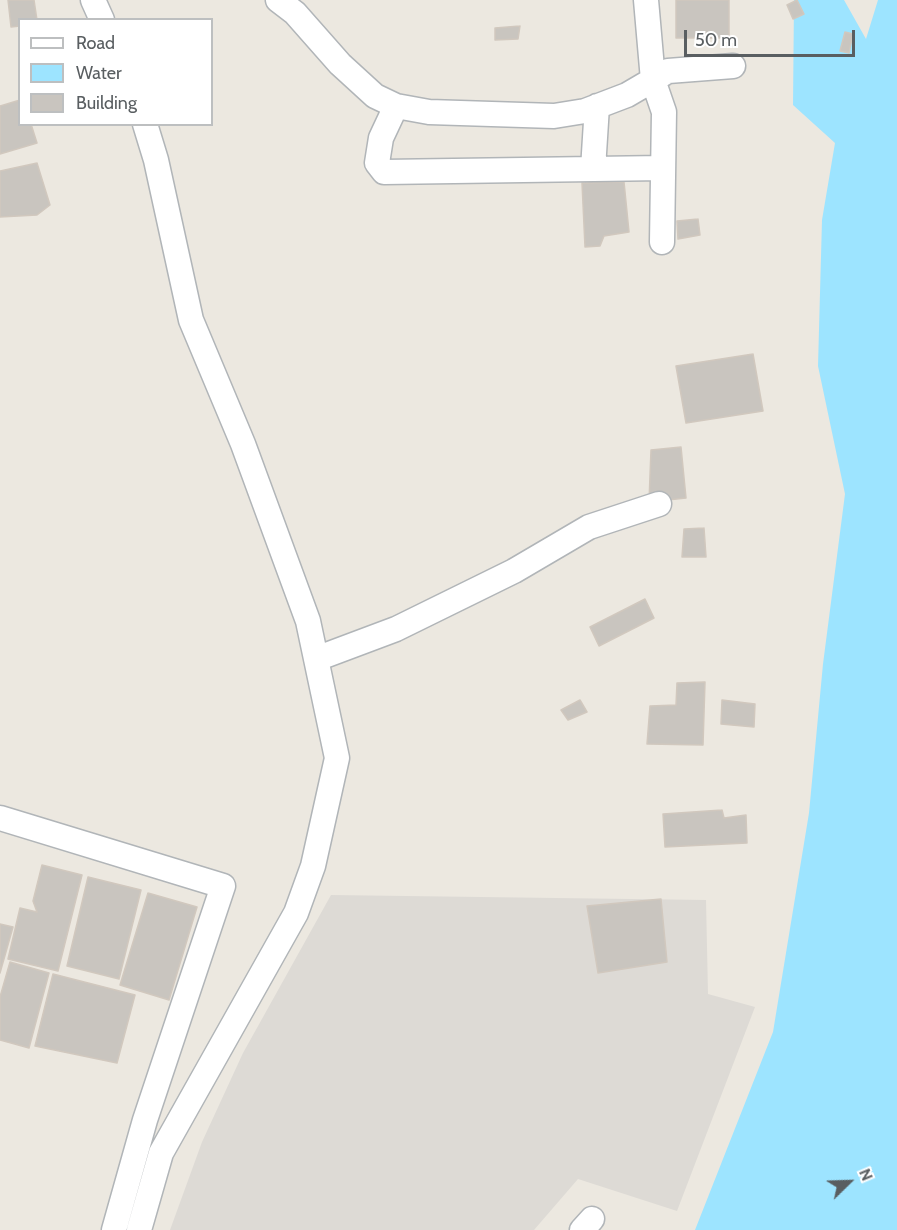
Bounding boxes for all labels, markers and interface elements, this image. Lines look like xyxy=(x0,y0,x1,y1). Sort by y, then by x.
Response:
legend xyxy=(18,18,213,126)
scale bar xyxy=(687,18,858,56)
text: 50 m xyxy=(695,29,737,51)
text: Road xyxy=(76,32,115,54)
text: Water xyxy=(76,62,122,84)
text: Building xyxy=(76,92,137,114)
north arrow xyxy=(819,1152,879,1212)
text: N xyxy=(855,1166,877,1184)

